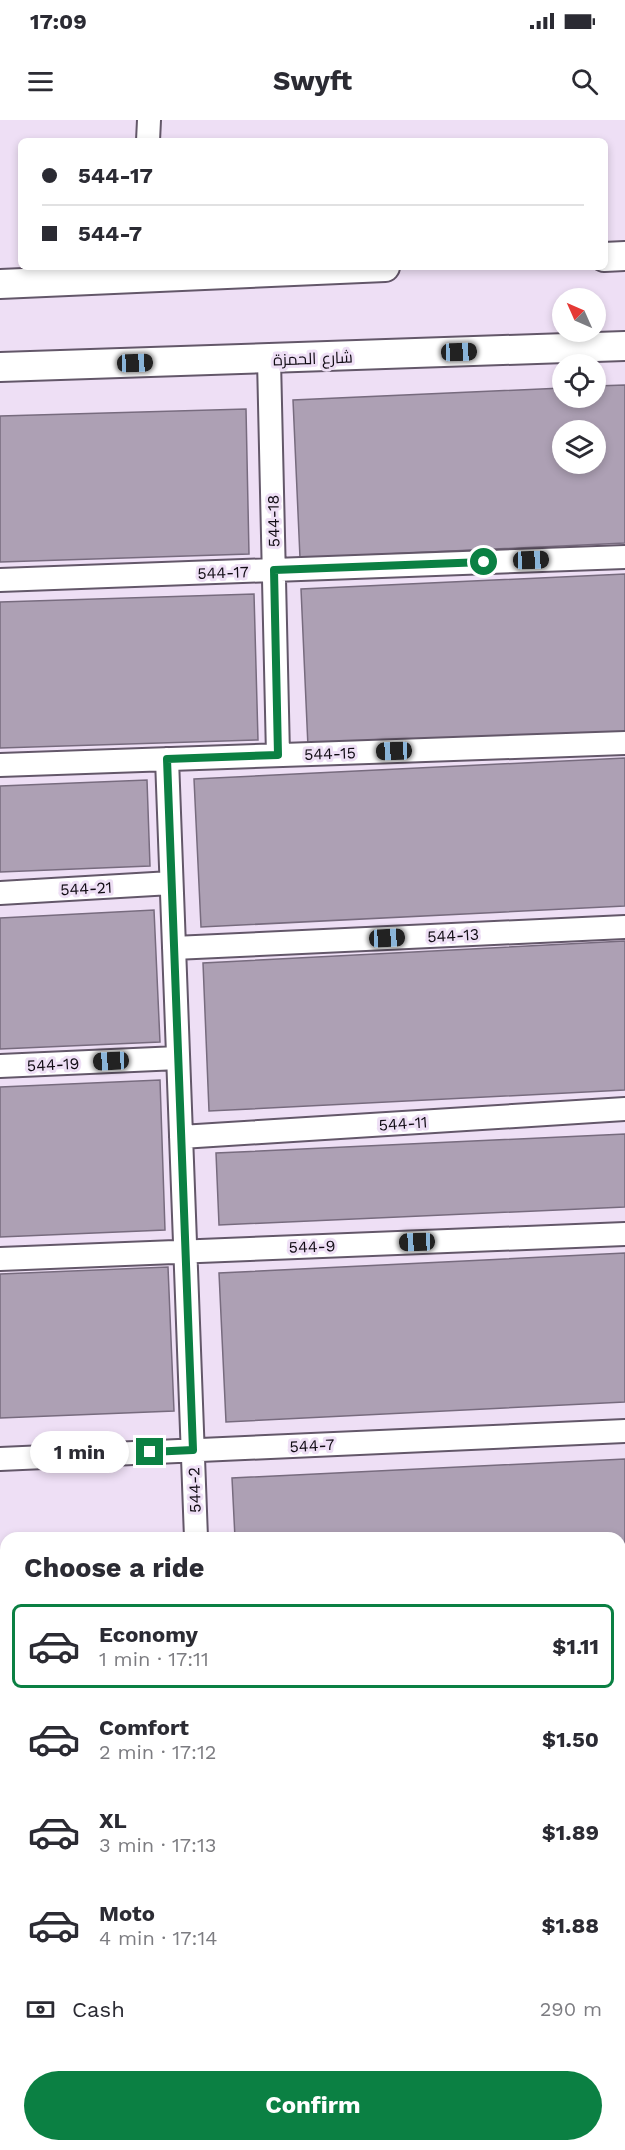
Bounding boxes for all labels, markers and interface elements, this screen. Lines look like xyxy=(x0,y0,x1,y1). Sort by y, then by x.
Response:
text: 17:09 xyxy=(30,9,87,34)
icon: menu xyxy=(24,65,57,98)
text: Swyft xyxy=(273,65,352,97)
icon: search xyxy=(568,65,601,98)
text: 544-17 xyxy=(78,163,153,188)
text: 544-7 xyxy=(78,221,142,246)
north arrow xyxy=(552,288,606,342)
map controls xyxy=(552,288,606,474)
car xyxy=(441,342,477,362)
street label: شارع الحمزة xyxy=(273,348,353,371)
car xyxy=(117,353,153,373)
button: locate xyxy=(552,354,606,408)
button: layers xyxy=(552,420,606,474)
street label: 544-18 xyxy=(264,495,283,547)
route start xyxy=(470,548,497,575)
car xyxy=(513,550,549,570)
street label: 544-17 xyxy=(197,562,249,583)
car xyxy=(376,741,412,761)
street label: 544-15 xyxy=(304,743,356,764)
street label: 544-21 xyxy=(60,878,112,899)
street label: 544-13 xyxy=(427,925,479,946)
car xyxy=(369,928,405,948)
car xyxy=(93,1051,129,1071)
street label: 544-19 xyxy=(26,1054,80,1075)
street label: 544-11 xyxy=(378,1112,428,1135)
car xyxy=(399,1232,435,1252)
street label: 544-9 xyxy=(288,1236,336,1257)
callout: 1 min xyxy=(30,1431,129,1473)
street label: 544-7 xyxy=(289,1435,335,1456)
route end xyxy=(136,1438,163,1465)
text: 1 min xyxy=(54,1440,105,1464)
street label: 544-2 xyxy=(184,1467,205,1513)
text: Choose a ride xyxy=(24,1552,204,1584)
icon: car xyxy=(27,1619,81,1673)
text: Economy xyxy=(99,1622,198,1647)
text: $1.11 xyxy=(552,1634,599,1659)
text: 1 min · 17:11 xyxy=(99,1647,209,1671)
icon: car xyxy=(27,1712,81,1766)
text: Comfort xyxy=(99,1715,189,1740)
text: $1.50 xyxy=(542,1727,599,1752)
text: 2 min · 17:12 xyxy=(99,1740,216,1764)
icon: car xyxy=(27,1805,81,1859)
text: XL xyxy=(99,1808,127,1833)
text: $1.89 xyxy=(542,1820,599,1845)
text: 3 min · 17:13 xyxy=(99,1833,216,1857)
icon: car xyxy=(27,1898,81,1952)
text: Moto xyxy=(99,1901,155,1926)
text: $1.88 xyxy=(541,1913,599,1938)
text: 4 min · 17:14 xyxy=(99,1926,218,1950)
icon: cash xyxy=(24,1993,57,2026)
text: Cash xyxy=(72,1997,125,2022)
text: 290 m xyxy=(540,1997,602,2021)
button: Confirm xyxy=(24,2071,602,2140)

